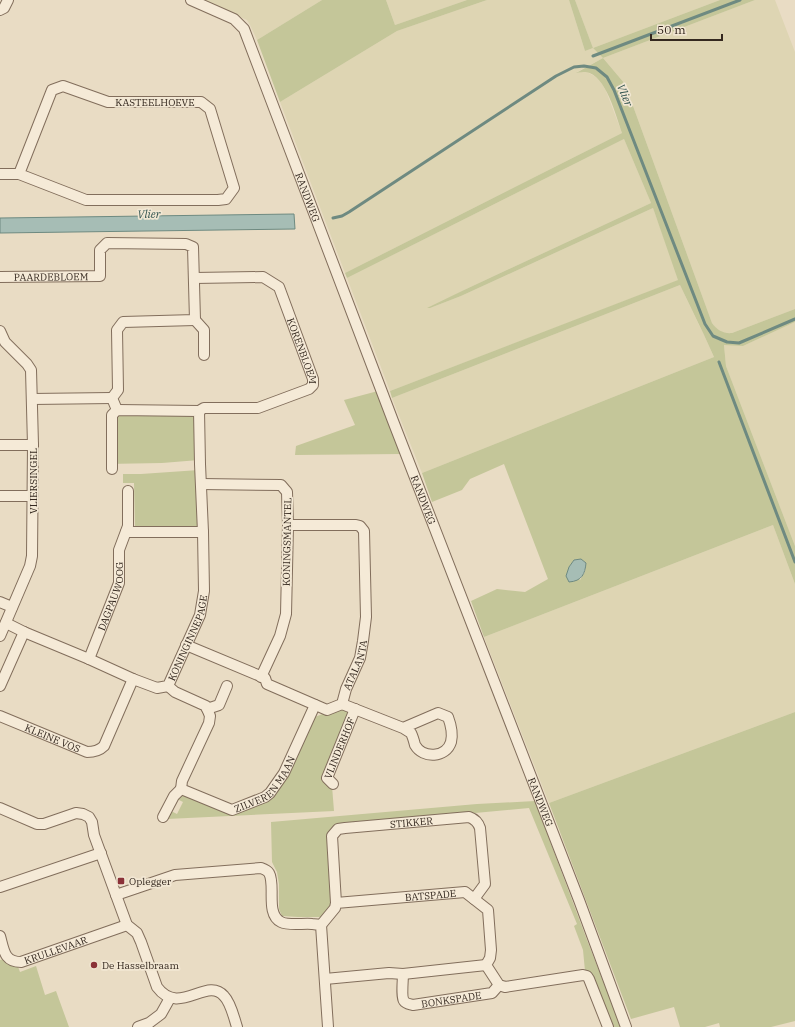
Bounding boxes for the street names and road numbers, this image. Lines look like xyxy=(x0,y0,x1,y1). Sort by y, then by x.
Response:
street label: KASTEELHOEVE xyxy=(115,96,195,109)
street label: RANDWEG xyxy=(293,171,323,224)
street label: PAARDEBLOEM xyxy=(14,270,89,283)
street label: KORENBLOEM xyxy=(284,316,320,384)
street label: VLIERSINGEL xyxy=(27,448,40,514)
street label: RANDWEG xyxy=(408,473,439,526)
street label: KONINGSMANTEL xyxy=(280,498,294,586)
street label: DAGPAUWOOG xyxy=(94,562,126,632)
street label: KONINGINNEPAGE xyxy=(165,594,210,683)
street label: ATALANTA xyxy=(340,639,370,692)
street label: VLINDERHOF xyxy=(321,715,358,781)
street label: KLEINE VOS xyxy=(23,721,82,755)
street label: ZILVEREN MAAN xyxy=(232,753,298,815)
street label: RANDWEG xyxy=(525,775,556,828)
street label: STIKKER xyxy=(389,814,434,830)
street label: BATSPADE xyxy=(404,886,457,904)
street label: KRULLEVAAR xyxy=(22,933,89,967)
street label: BONKSPADE xyxy=(420,988,482,1010)

